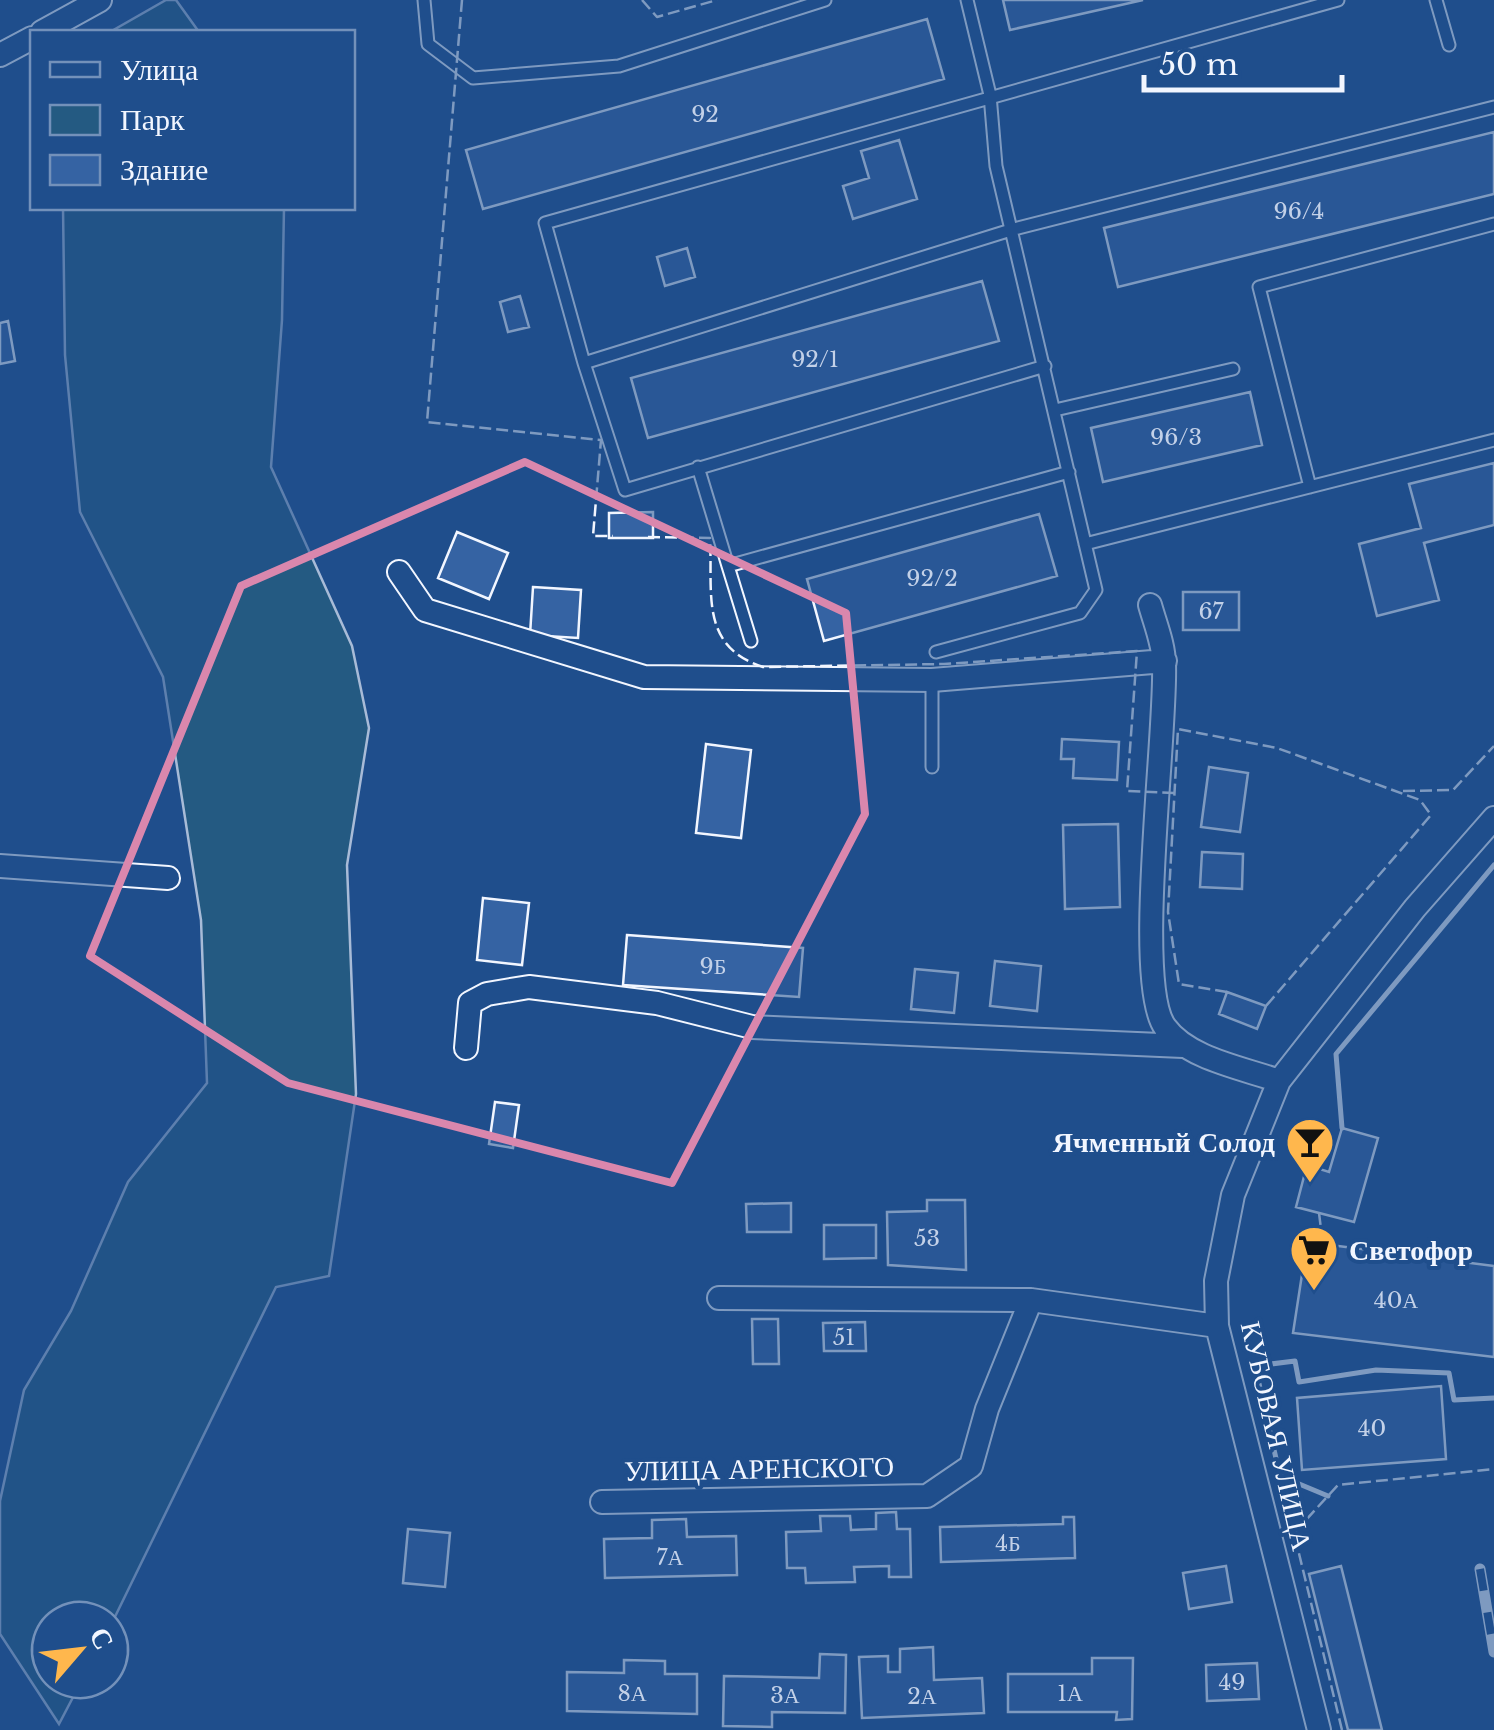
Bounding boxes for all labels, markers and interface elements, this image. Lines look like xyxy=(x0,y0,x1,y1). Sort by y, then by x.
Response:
legend xyxy=(30,30,355,210)
scale bar xyxy=(1144,30,1342,92)
text: 50 m xyxy=(1159,46,1238,83)
text: Улица xyxy=(120,51,198,88)
text: Парк xyxy=(120,101,185,138)
house number: 92 xyxy=(691,101,719,128)
text: Здание xyxy=(120,151,208,188)
house number: 96/4 xyxy=(1274,198,1324,225)
house number: 92/1 xyxy=(791,346,839,373)
house number: 96/3 xyxy=(1150,424,1202,451)
house number: 92/2 xyxy=(906,565,958,592)
house number: 67 xyxy=(1198,598,1225,625)
house number: 9Б xyxy=(700,953,726,980)
bar icon: Ячменный Солод xyxy=(1284,1116,1336,1184)
place label: Ячменный Солод xyxy=(1053,1125,1275,1160)
supermarket icon: Светофор xyxy=(1288,1224,1340,1292)
house number: 53 xyxy=(914,1225,940,1252)
place label: Светофор xyxy=(1349,1233,1473,1268)
house number: 40А xyxy=(1374,1287,1418,1314)
street label: КУБОВАЯ УЛИЦА xyxy=(1233,1318,1320,1555)
house number: 51 xyxy=(833,1324,855,1351)
house number: 40 xyxy=(1358,1415,1386,1442)
street label: УЛИЦА АРЕНСКОГО xyxy=(624,1449,894,1489)
house number: 4Б xyxy=(995,1530,1021,1557)
house number: 7А xyxy=(657,1544,684,1571)
north arrow xyxy=(30,1600,130,1700)
text: С xyxy=(81,1621,122,1656)
house number: 49 xyxy=(1218,1669,1246,1696)
house number: 8А xyxy=(617,1680,647,1707)
house number: 1А xyxy=(1057,1680,1083,1707)
house number: 3А xyxy=(770,1682,800,1709)
house number: 2А xyxy=(907,1683,937,1710)

